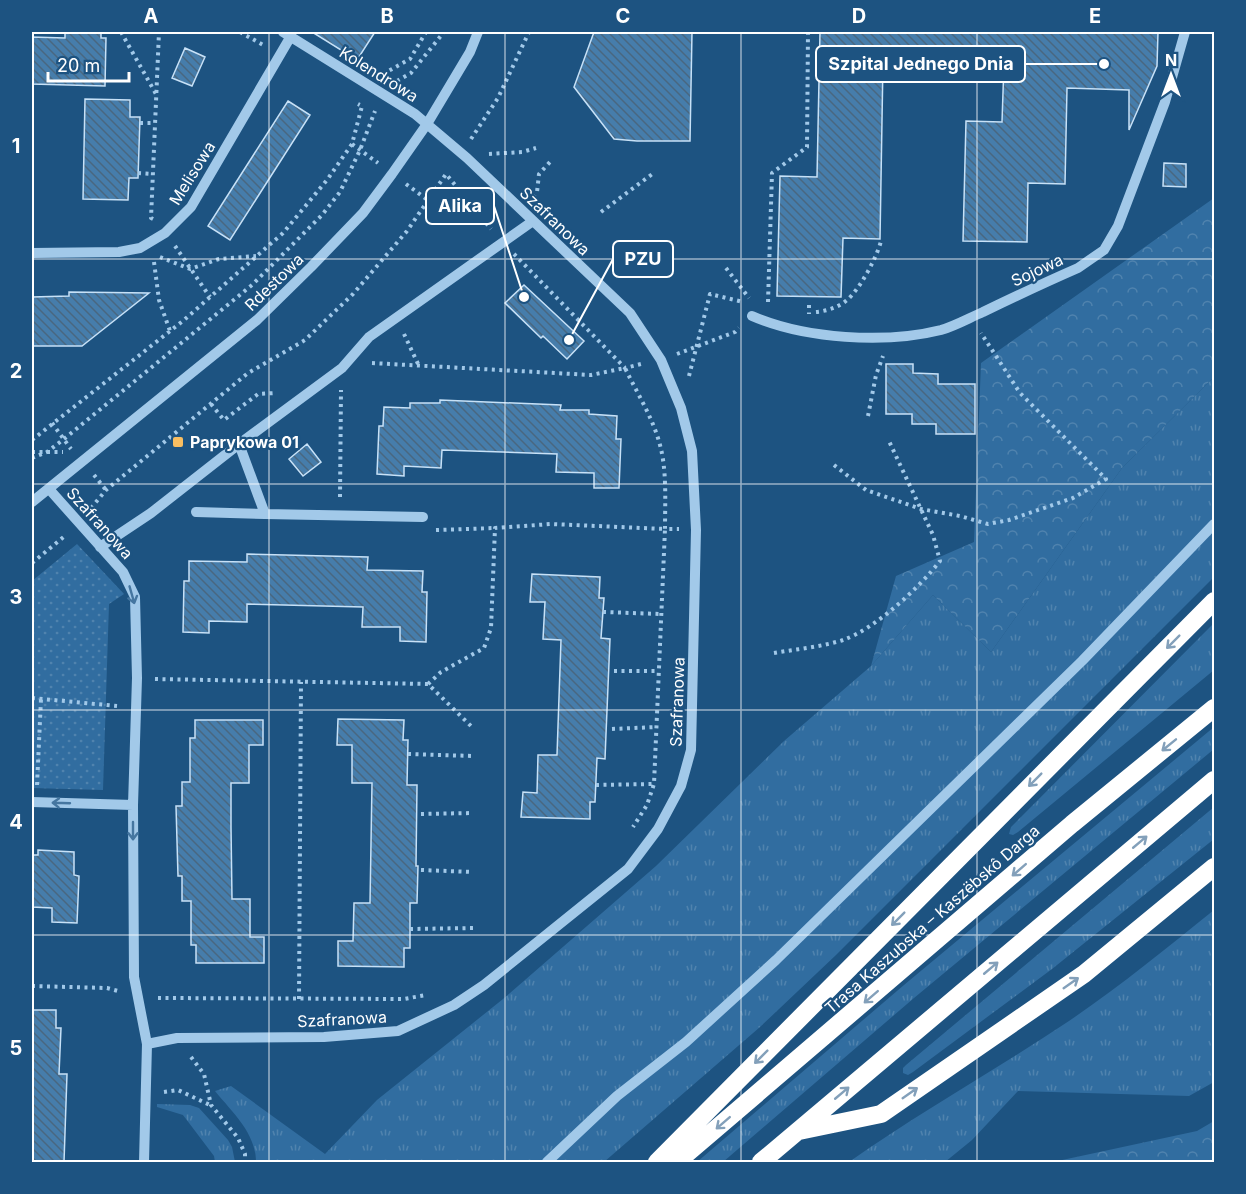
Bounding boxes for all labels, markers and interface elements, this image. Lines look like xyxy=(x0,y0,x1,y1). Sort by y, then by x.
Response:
text: A xyxy=(144,4,159,28)
text: B xyxy=(380,4,394,28)
text: C xyxy=(616,4,630,28)
text: D xyxy=(852,4,866,28)
text: E xyxy=(1089,4,1101,28)
street label: Kolendrowa xyxy=(336,42,422,106)
scale bar xyxy=(48,45,129,83)
north arrow xyxy=(1141,45,1201,105)
callout: Szpital Jednego Dnia xyxy=(816,46,1025,82)
text: N xyxy=(1165,50,1177,70)
text: Szpital Jednego Dnia xyxy=(828,53,1014,74)
text: 20 m xyxy=(57,55,100,76)
text: 1 xyxy=(12,134,20,158)
street label: Melisowa xyxy=(165,137,219,209)
street label: Szafranowa xyxy=(516,183,594,259)
callout: Alika xyxy=(426,188,494,224)
text: Alika xyxy=(438,195,482,216)
callout: PZU xyxy=(613,241,673,277)
text: PZU xyxy=(625,248,661,269)
street label: Rdestowa xyxy=(240,249,308,315)
street label: Sojowa xyxy=(1008,249,1066,291)
text: 2 xyxy=(10,359,22,383)
place label: Paprykowa 01 xyxy=(190,432,299,452)
marker: Paprykowa 01 xyxy=(171,435,185,449)
street label: Szafranowa xyxy=(63,483,137,563)
text: 3 xyxy=(10,585,22,609)
one-way arrow xyxy=(127,585,139,604)
one-way arrow xyxy=(1166,635,1181,650)
street label: Szafranowa xyxy=(665,657,689,747)
one-way arrow xyxy=(1162,738,1177,752)
one-way arrow xyxy=(1028,773,1043,788)
one-way arrow xyxy=(52,797,72,808)
text: 4 xyxy=(9,810,23,834)
street label: Trasa Kaszubska – Kaszëbskô Darga xyxy=(821,820,1043,1018)
one-way arrow xyxy=(127,821,139,841)
one-way arrow xyxy=(1132,835,1147,849)
one-way arrow xyxy=(1012,863,1027,877)
one-way arrow xyxy=(891,911,905,926)
one-way arrow xyxy=(983,961,998,975)
one-way arrow xyxy=(1062,977,1079,989)
one-way arrow xyxy=(863,990,879,1003)
street label: Szafranowa xyxy=(297,1007,387,1031)
text: 5 xyxy=(10,1036,22,1060)
one-way arrow xyxy=(754,1050,768,1065)
one-way arrow xyxy=(834,1087,850,1100)
one-way arrow xyxy=(902,1087,918,1099)
one-way arrow xyxy=(715,1117,731,1130)

